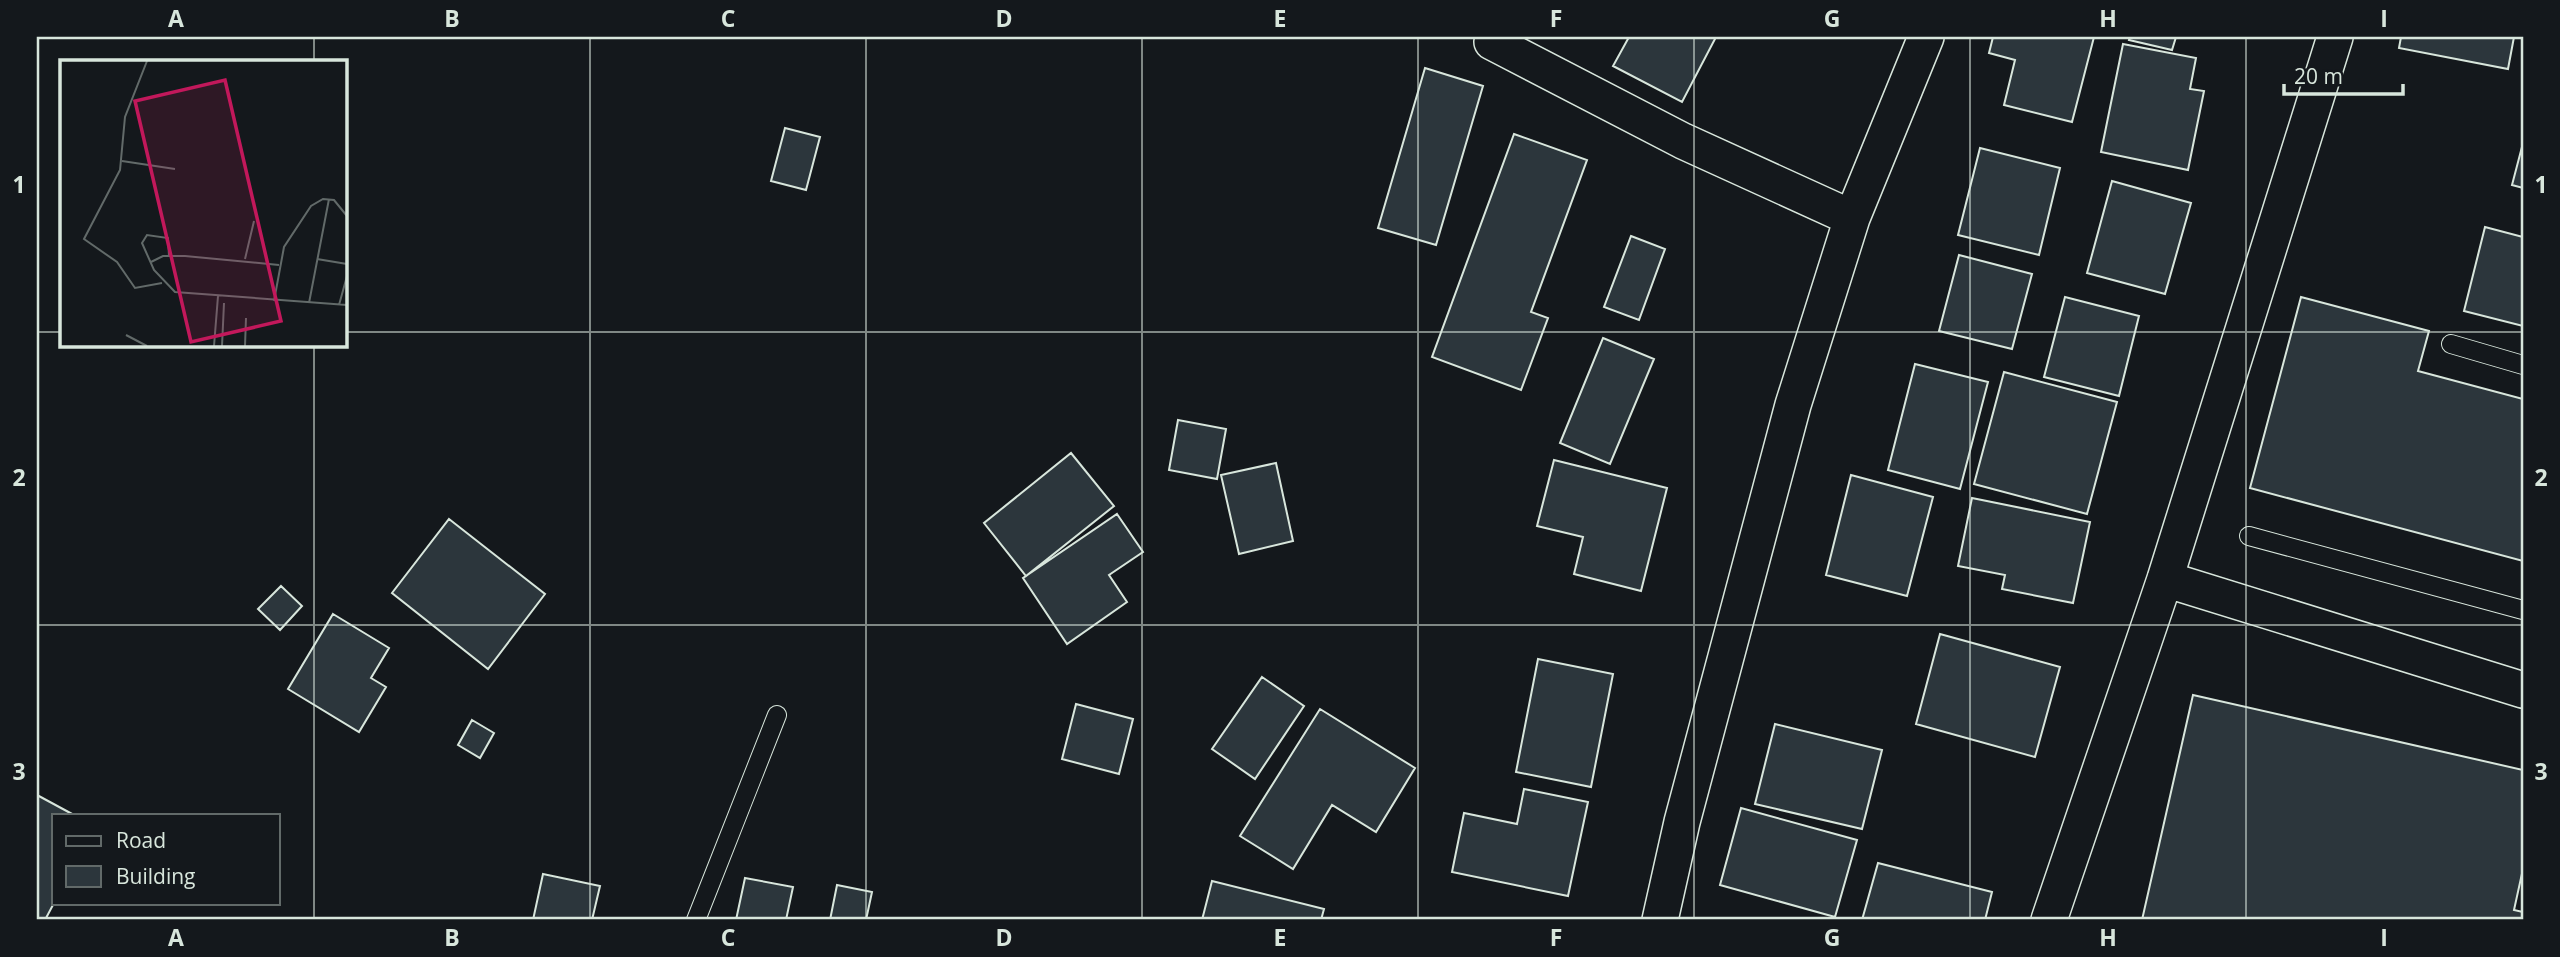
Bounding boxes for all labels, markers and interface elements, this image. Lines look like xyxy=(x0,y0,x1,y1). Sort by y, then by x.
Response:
text: A xyxy=(168,2,184,34)
text: B xyxy=(444,2,460,34)
text: C xyxy=(721,2,735,34)
text: D xyxy=(995,2,1013,34)
text: E xyxy=(1274,2,1286,34)
text: F xyxy=(1550,2,1562,34)
text: G xyxy=(1824,2,1840,34)
text: H xyxy=(2099,2,2117,34)
text: I xyxy=(2380,2,2388,34)
scale bar xyxy=(2284,52,2402,96)
inset map xyxy=(60,60,346,346)
text: 20 m xyxy=(2294,62,2343,90)
text: 1 xyxy=(12,168,26,200)
text: 1 xyxy=(2534,168,2548,200)
text: 2 xyxy=(12,461,26,493)
text: 2 xyxy=(2534,461,2548,493)
text: 3 xyxy=(12,755,26,787)
text: 3 xyxy=(2534,755,2548,787)
legend xyxy=(52,814,280,904)
text: Road xyxy=(116,826,166,854)
text: Building xyxy=(116,862,195,890)
text: A xyxy=(168,921,184,953)
text: B xyxy=(444,921,460,953)
text: C xyxy=(721,921,735,953)
text: D xyxy=(995,921,1013,953)
text: E xyxy=(1274,921,1286,953)
text: F xyxy=(1550,921,1562,953)
text: G xyxy=(1824,921,1840,953)
text: H xyxy=(2099,921,2117,953)
text: I xyxy=(2380,921,2388,953)

